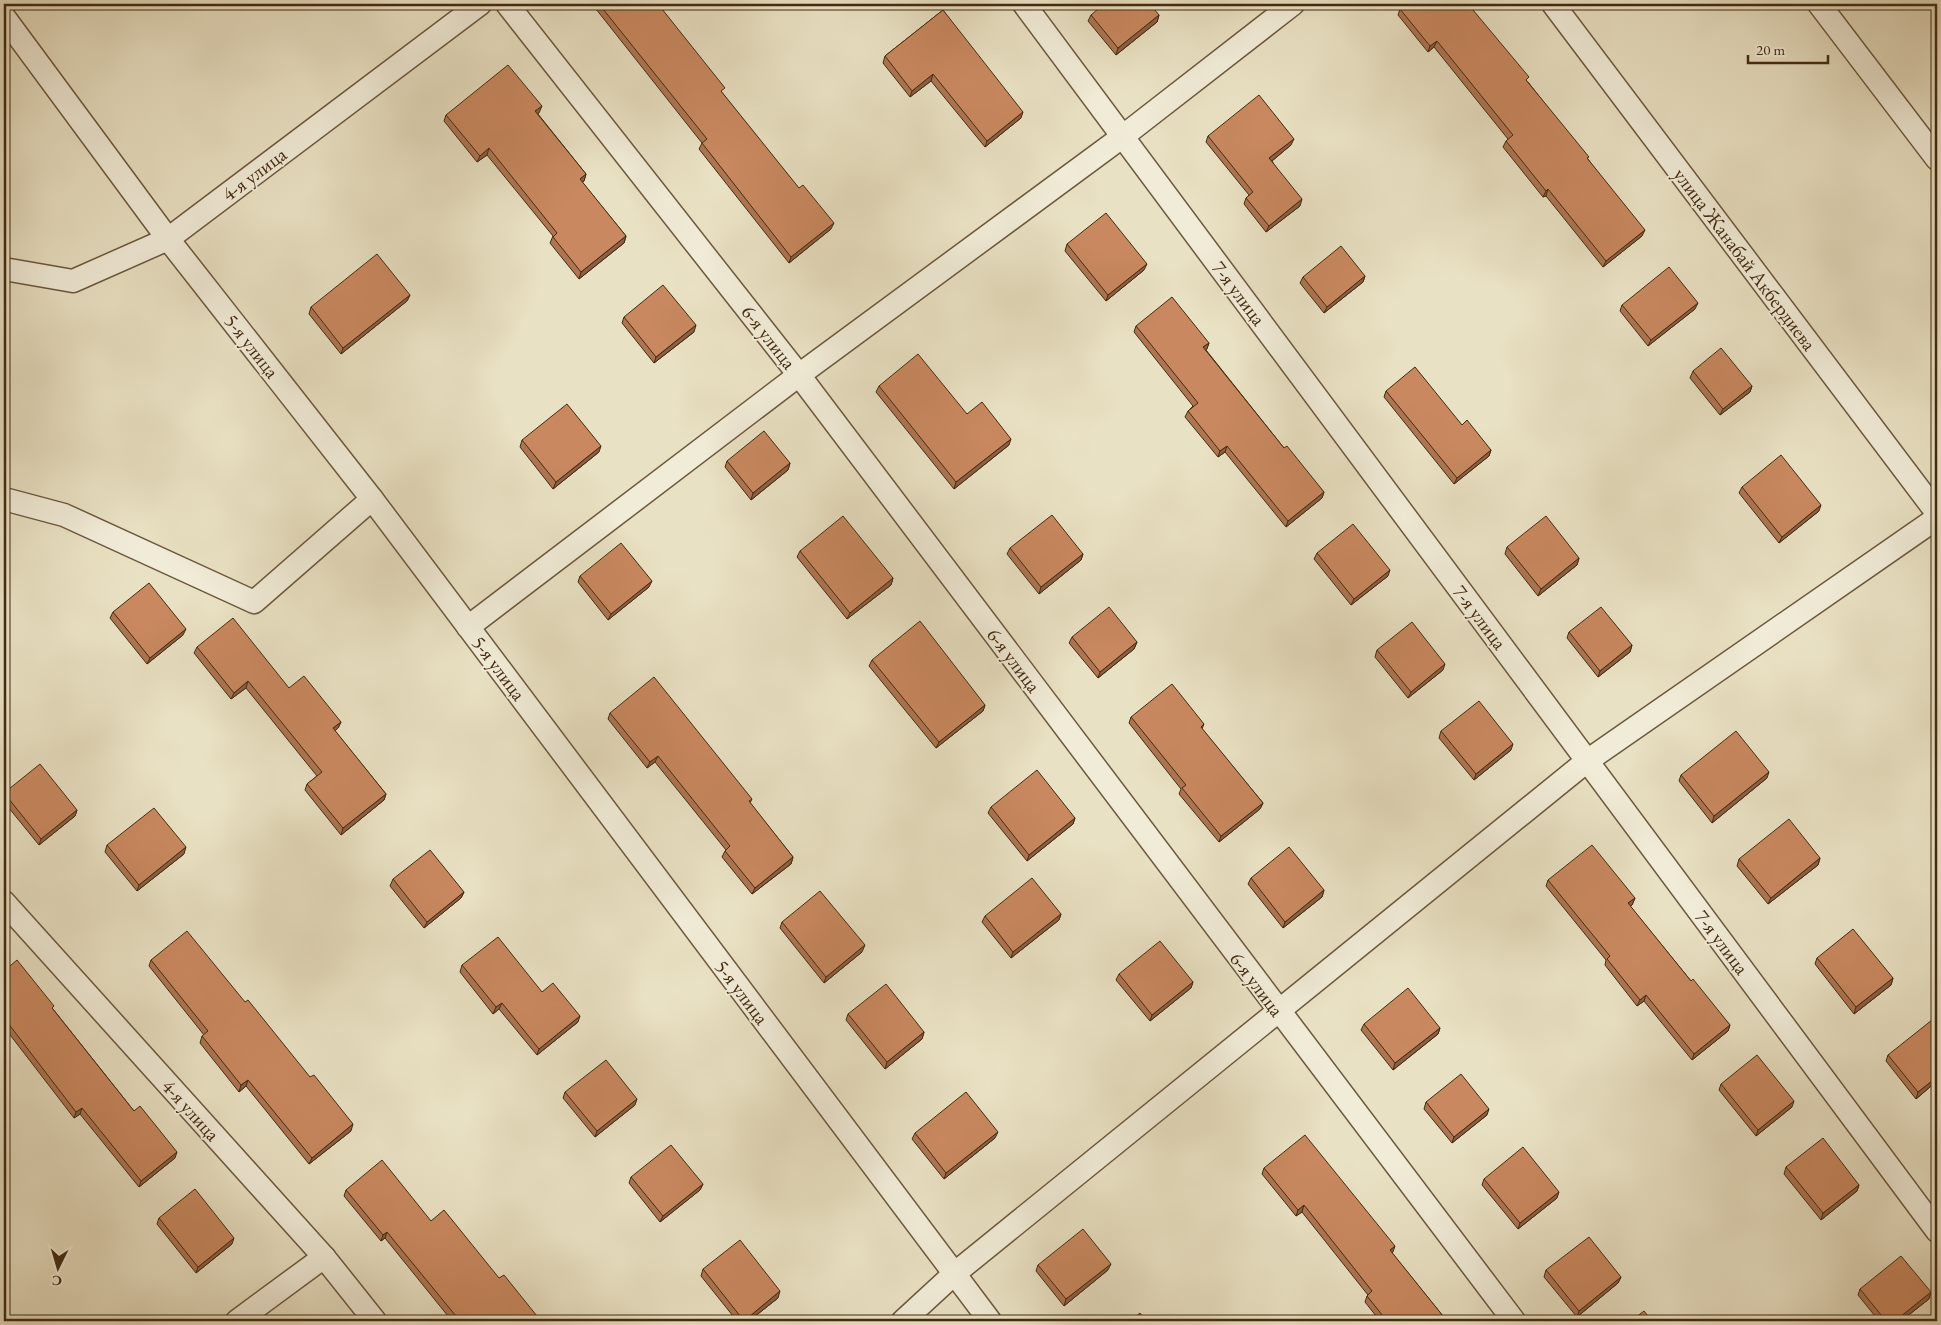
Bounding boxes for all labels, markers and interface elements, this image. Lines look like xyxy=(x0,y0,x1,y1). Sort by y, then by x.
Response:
scale bar xyxy=(1748,32,1828,64)
text: 20 m xyxy=(1756,40,1785,59)
street label: 4-я улица xyxy=(216,141,292,207)
street label: улица Жанабай Акбердиева xyxy=(1668,162,1822,356)
street label: 7-я улица xyxy=(1206,255,1272,331)
street label: 6-я улица xyxy=(736,300,802,374)
street label: 5-я улица xyxy=(219,309,285,383)
street label: 7-я улица xyxy=(1447,579,1513,655)
street label: 6-я улица xyxy=(981,622,1047,698)
street label: 5-я улица xyxy=(466,630,532,706)
street label: 7-я улица xyxy=(1689,904,1755,980)
street label: 6-я улица xyxy=(1224,946,1290,1022)
street label: 5-я улица xyxy=(709,954,775,1030)
street label: 4-я улица xyxy=(156,1074,226,1146)
north arrow xyxy=(32,1242,82,1292)
text: С xyxy=(51,1272,63,1290)

